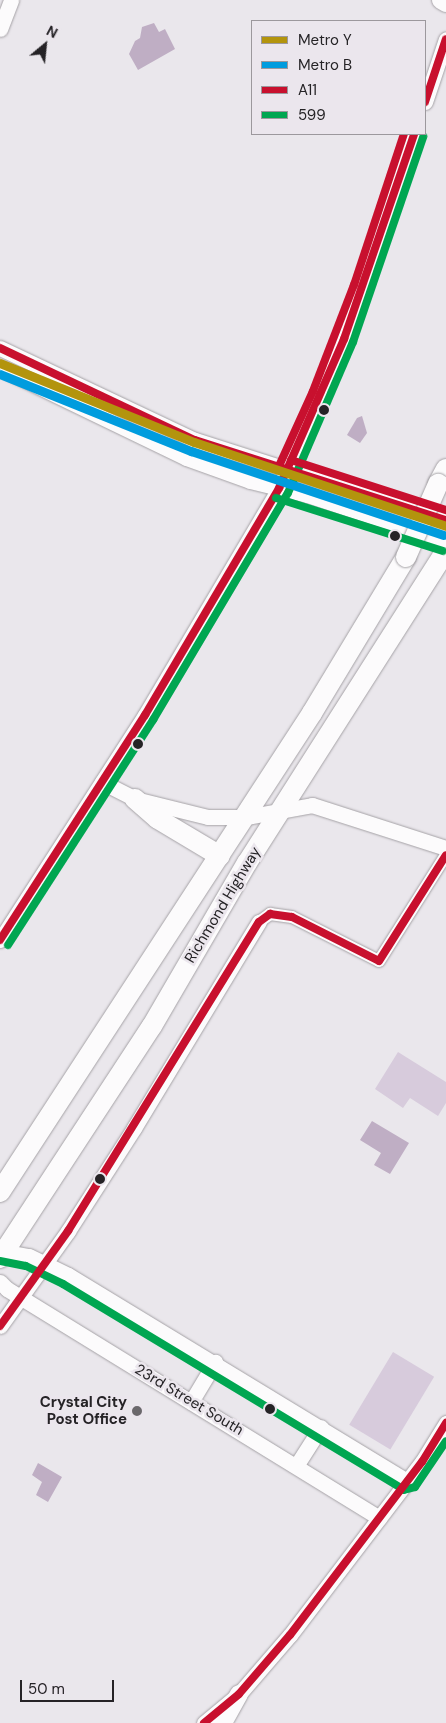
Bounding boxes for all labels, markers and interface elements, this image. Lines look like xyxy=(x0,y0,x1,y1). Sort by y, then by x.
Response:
north arrow xyxy=(20,20,70,70)
legend xyxy=(251,20,426,135)
text: N xyxy=(43,21,61,42)
text: Metro Y xyxy=(298,30,352,50)
text: Metro B xyxy=(298,55,352,75)
text: A11 xyxy=(298,80,317,100)
text: 599 xyxy=(298,105,326,125)
unlabelled marker xyxy=(319,405,329,415)
unlabelled marker xyxy=(390,531,400,541)
unlabelled marker xyxy=(133,739,143,749)
street label: Richmond Highway xyxy=(181,844,265,966)
unlabelled marker xyxy=(95,1174,105,1184)
street label: 23rd Street South xyxy=(131,1361,247,1439)
place label: Crystal City Post Office xyxy=(40,1393,127,1428)
unlabelled marker xyxy=(265,1404,275,1414)
marker: Crystal City Post Office xyxy=(131,1405,143,1417)
scale bar xyxy=(22,1670,116,1702)
text: 50 m xyxy=(28,1679,65,1699)

